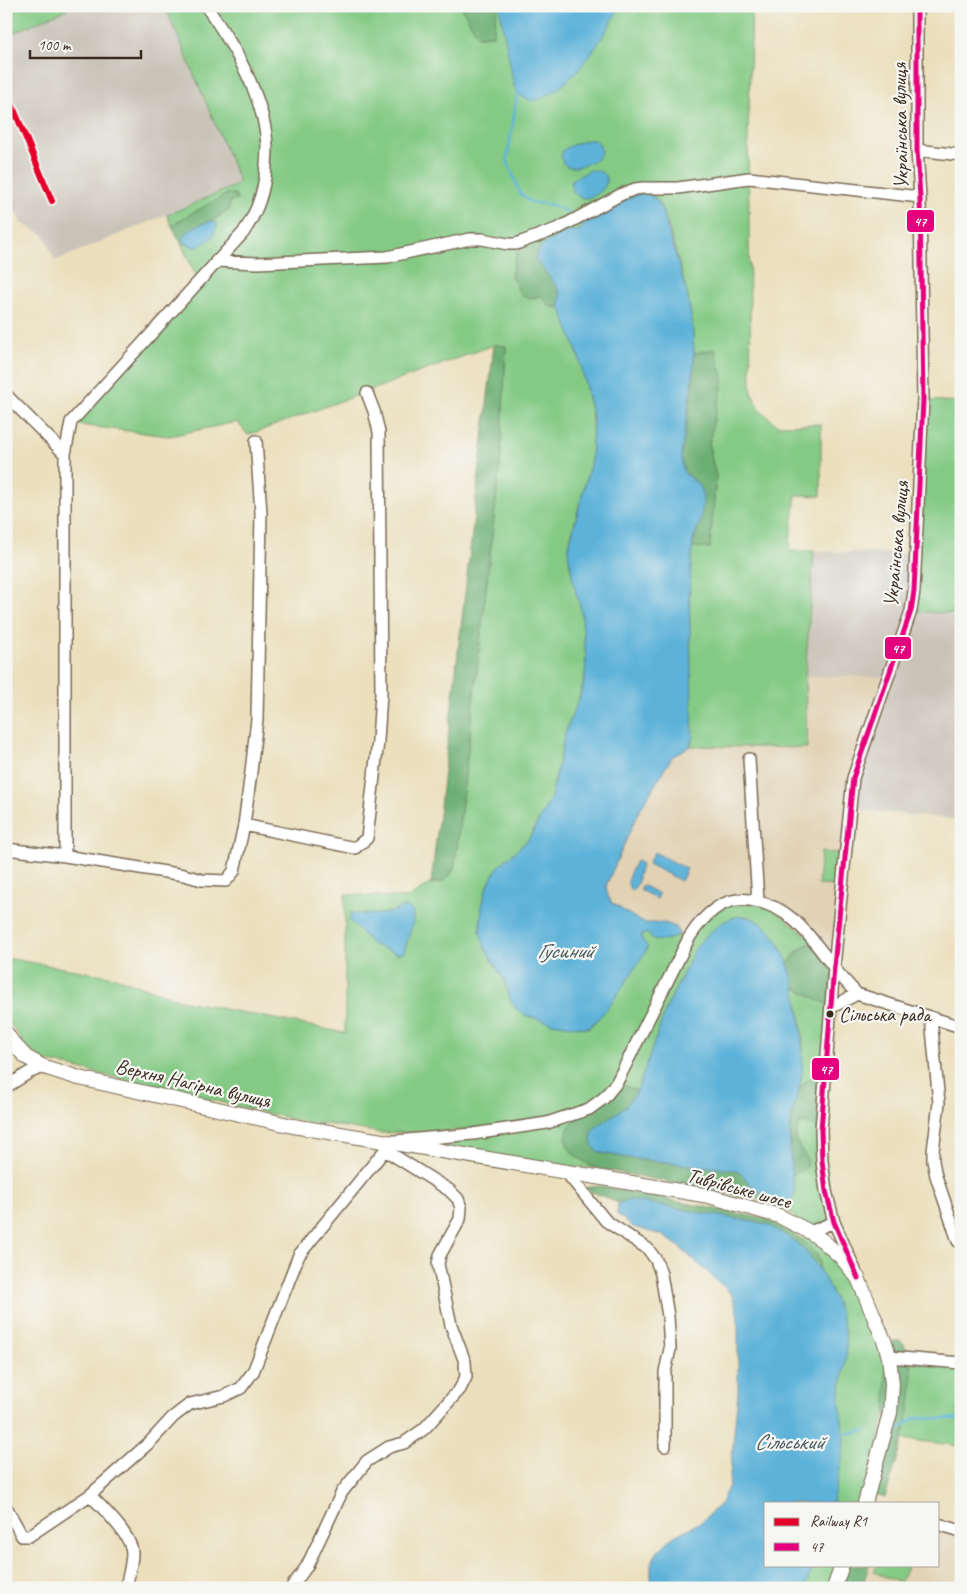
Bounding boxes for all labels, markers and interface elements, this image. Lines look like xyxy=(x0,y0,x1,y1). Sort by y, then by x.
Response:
scale bar xyxy=(30,28,141,60)
text: 100 m xyxy=(38,36,72,55)
street label: Українська вулиця xyxy=(886,61,914,189)
line badge: 47 xyxy=(906,209,935,233)
text: 47 xyxy=(914,213,928,230)
street label: Українська вулиця xyxy=(878,479,915,608)
line badge: 47 xyxy=(884,636,912,660)
text: 47 xyxy=(892,640,906,657)
water label: Гусиний xyxy=(537,937,598,965)
place label: Сільська рада xyxy=(839,1002,932,1027)
marker: Сільська рада xyxy=(825,1009,835,1019)
street label: Верхня Нагірна вулиця xyxy=(113,1053,274,1114)
line badge: 47 xyxy=(811,1057,840,1081)
text: 47 xyxy=(820,1061,834,1078)
street label: Тиврівське шосе xyxy=(684,1162,795,1215)
water label: Сільський xyxy=(754,1428,828,1456)
legend xyxy=(764,1502,940,1566)
text: Railway R1 xyxy=(810,1512,869,1531)
text: 47 xyxy=(810,1538,825,1557)

